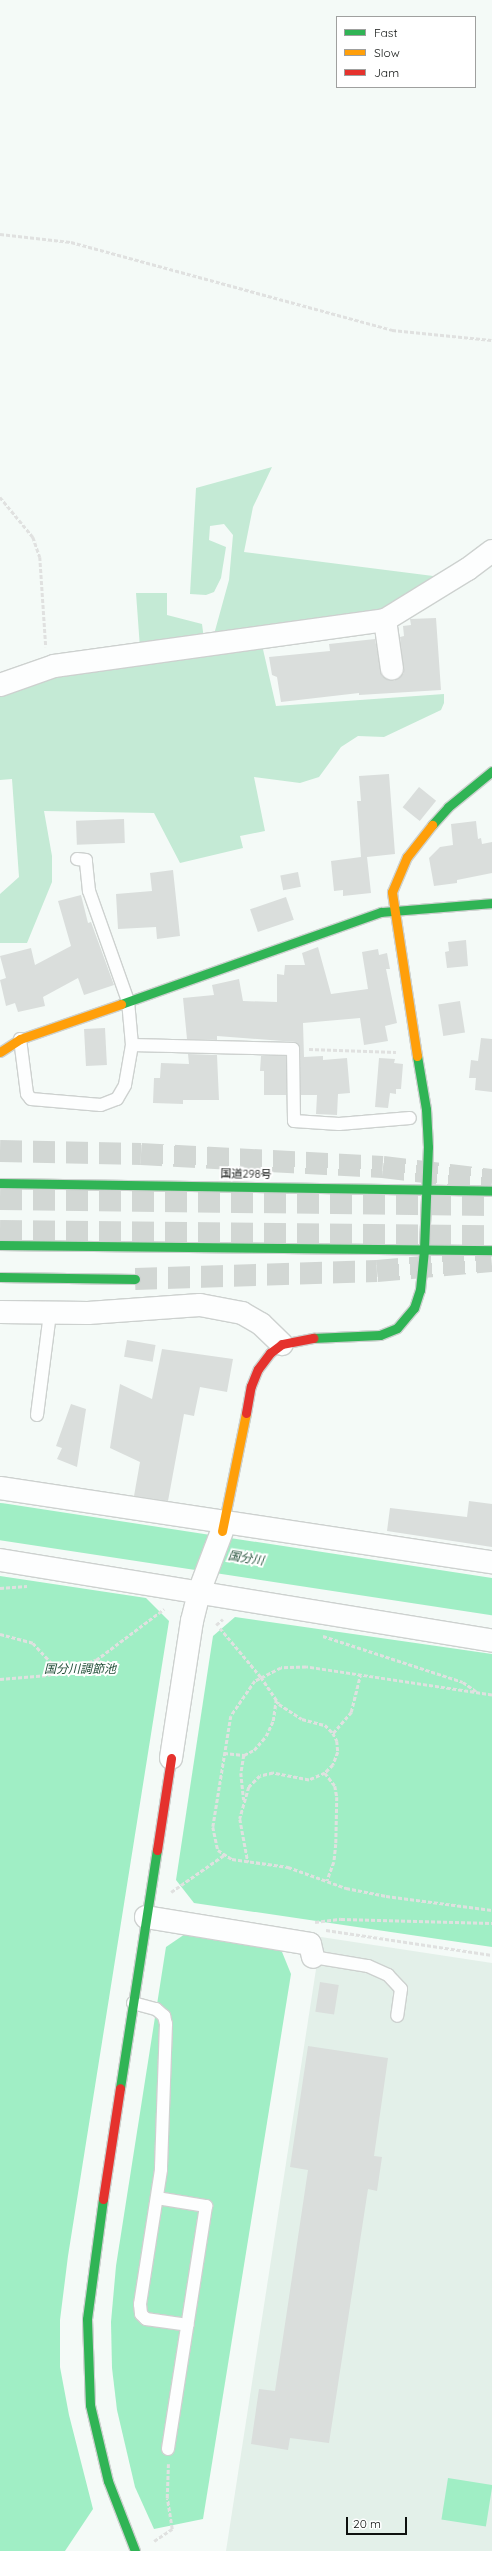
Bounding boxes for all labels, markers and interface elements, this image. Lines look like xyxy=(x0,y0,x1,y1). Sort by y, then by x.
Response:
legend xyxy=(336,16,476,88)
text: Fast xyxy=(374,25,398,40)
text: Slow xyxy=(374,45,400,60)
text: Jam xyxy=(374,65,399,80)
street label: 国道298号 xyxy=(220,1167,272,1181)
water label: 国分川 xyxy=(227,1548,265,1568)
water label: 国分川調節池 xyxy=(44,1662,116,1676)
scale bar xyxy=(348,2509,409,2535)
text: 20 m xyxy=(353,2516,381,2531)

